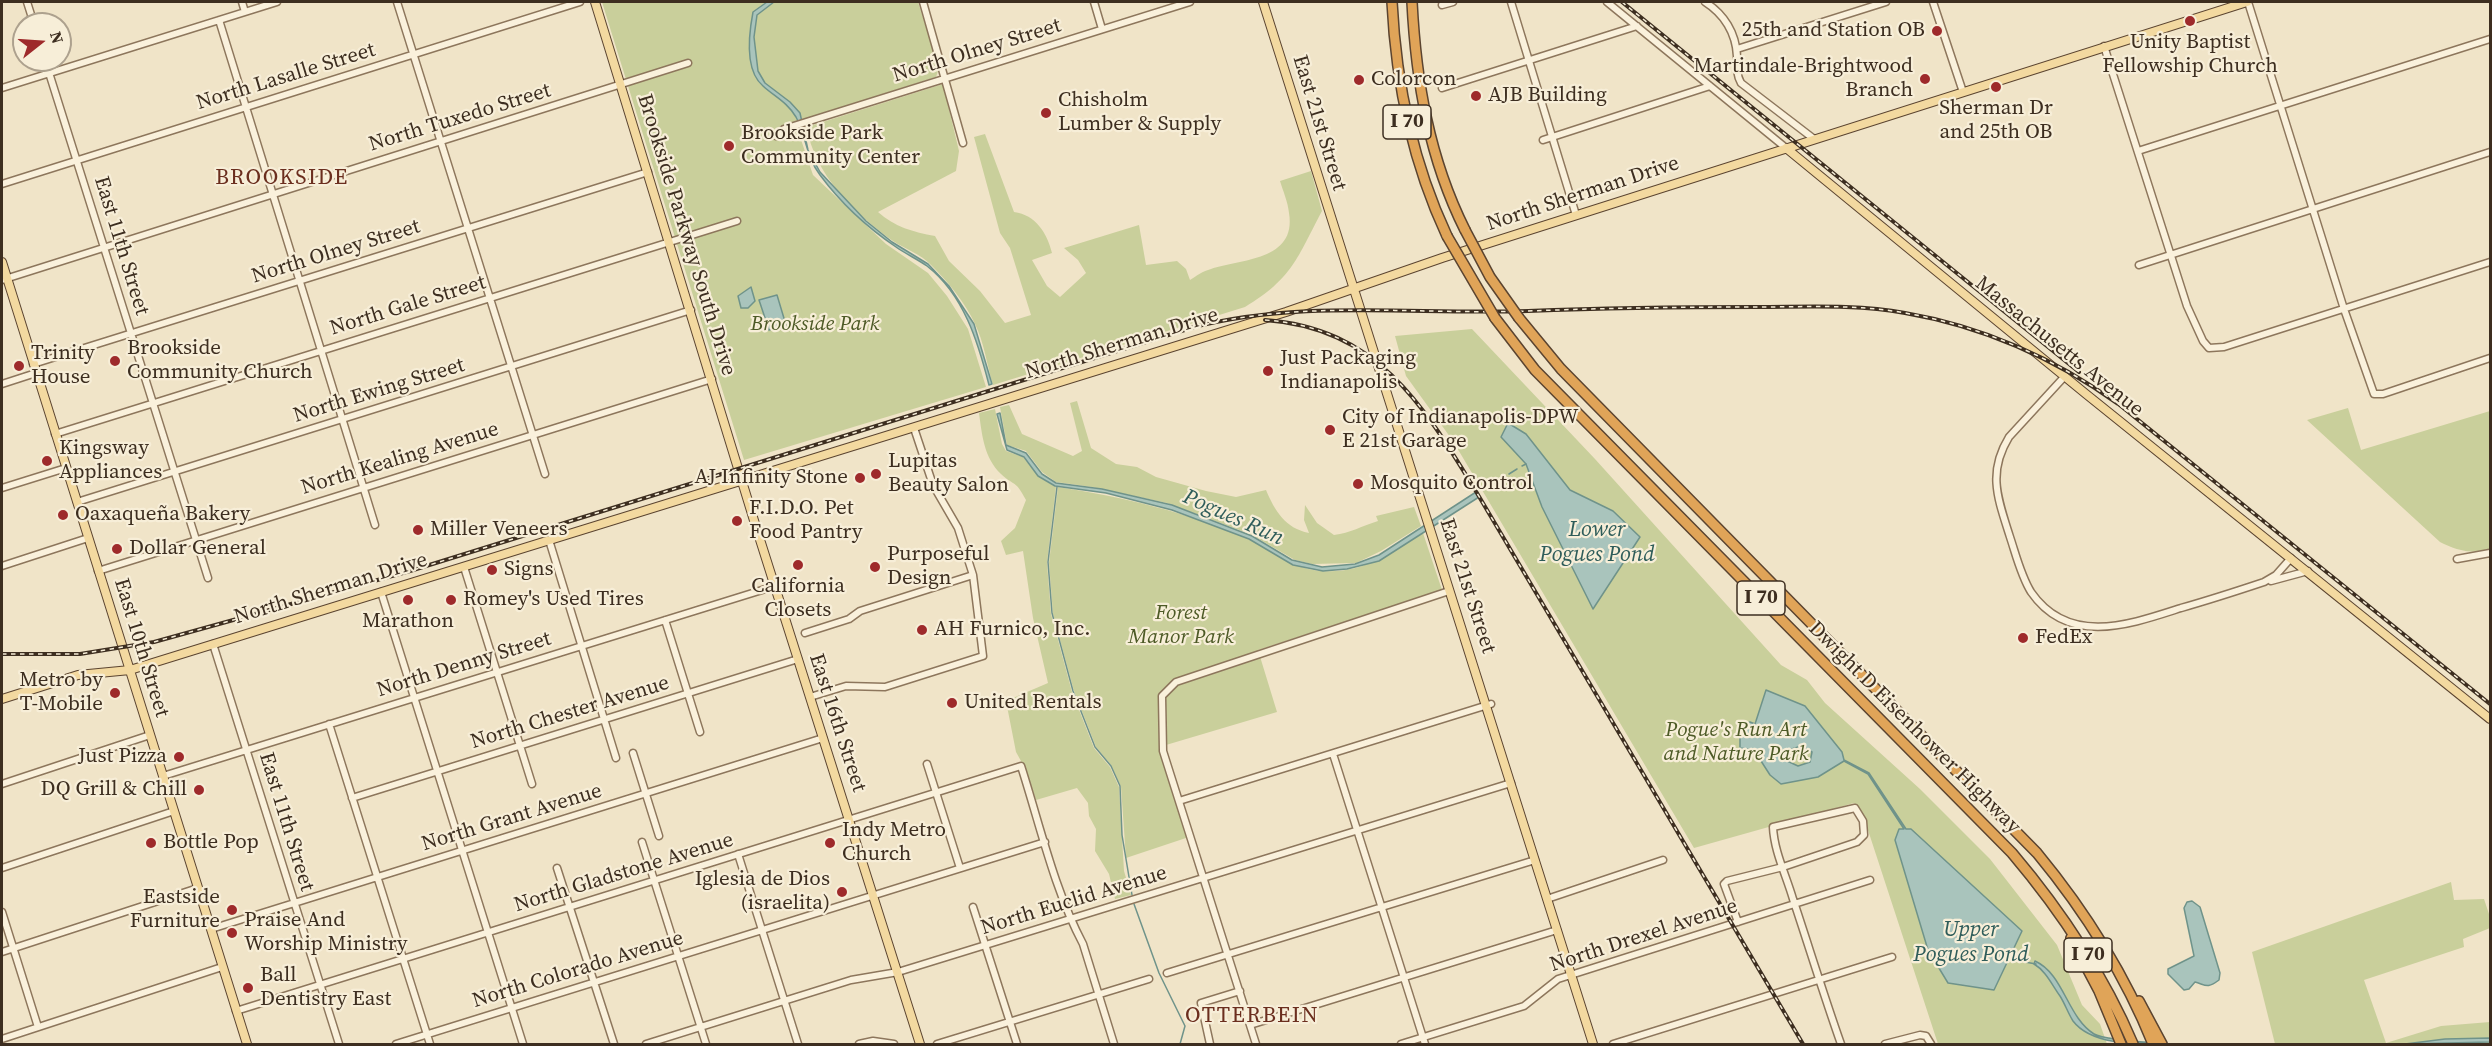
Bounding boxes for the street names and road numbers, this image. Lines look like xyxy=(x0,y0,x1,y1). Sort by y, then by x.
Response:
street label: North Olney Street xyxy=(890,13,1064,89)
street label: North Lasalle Street xyxy=(194,38,378,116)
street label: East 21st Street xyxy=(1286,52,1352,194)
street label: North Tuxedo Street xyxy=(366,78,554,158)
street label: Brookside Parkway South Drive xyxy=(631,91,741,379)
road number: I 70 xyxy=(1383,105,1431,139)
street label: North Sherman Drive xyxy=(1484,151,1682,237)
street label: East 11th Street xyxy=(88,174,154,318)
street label: North Olney Street xyxy=(249,214,423,290)
street label: North Gale Street xyxy=(327,270,489,342)
street label: Massachusetts Avenue xyxy=(1970,271,2148,423)
street label: North Sherman Drive xyxy=(1022,303,1222,385)
street label: North Ewing Street xyxy=(290,353,468,429)
street label: North Kealing Avenue xyxy=(298,417,502,501)
street label: East 21st Street xyxy=(1433,515,1501,657)
street label: North Sherman Drive xyxy=(231,548,431,630)
street label: East 10th Street xyxy=(108,576,174,720)
road number: I 70 xyxy=(1737,581,1785,615)
street label: Dwight D Eisenhower Highway xyxy=(1803,617,2025,839)
street label: North Denny Street xyxy=(374,627,554,703)
street label: East 16th Street xyxy=(803,651,871,795)
street label: North Chester Avenue xyxy=(468,671,672,755)
street label: East 11th Street xyxy=(253,750,319,894)
street label: North Grant Avenue xyxy=(419,779,605,857)
street label: North Gladstone Avenue xyxy=(511,828,737,918)
street label: North Euclid Avenue xyxy=(978,861,1170,941)
street label: North Drexel Avenue xyxy=(1547,894,1741,978)
street label: North Colorado Avenue xyxy=(469,926,687,1014)
road number: I 70 xyxy=(2064,938,2112,972)

